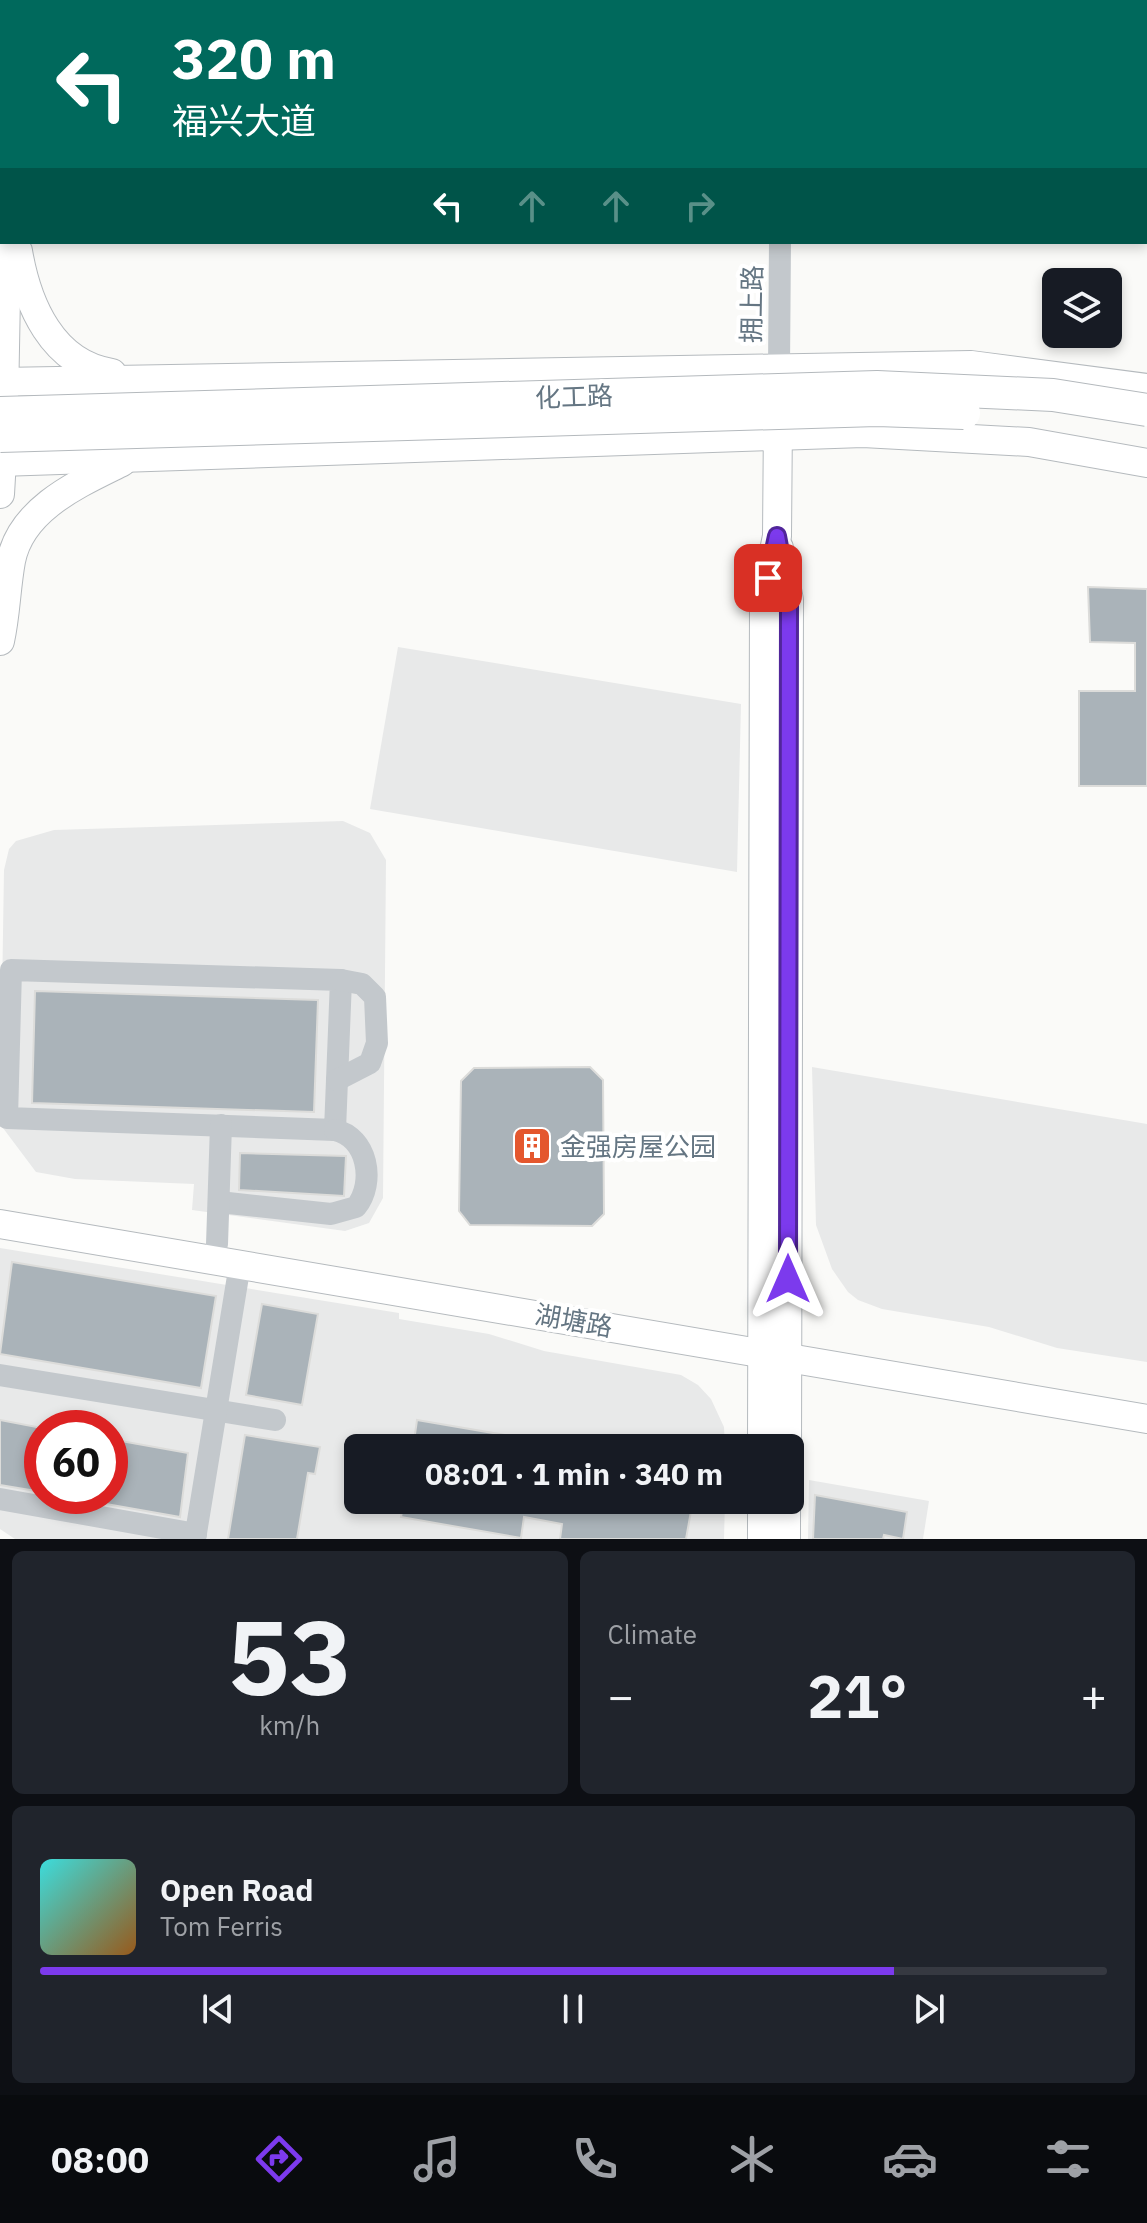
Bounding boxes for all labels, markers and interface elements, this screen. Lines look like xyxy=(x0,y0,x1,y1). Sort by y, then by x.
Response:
text: 320 m xyxy=(172,22,336,94)
icon: left xyxy=(40,32,144,136)
text: 福兴大道 xyxy=(172,97,316,144)
icon: left xyxy=(426,184,470,228)
icon: ahead xyxy=(510,184,554,228)
icon: ahead xyxy=(594,184,638,228)
icon: right xyxy=(678,184,722,228)
street label: 拥上路 xyxy=(733,265,769,343)
map controls xyxy=(1042,268,1122,348)
button: layers xyxy=(1042,268,1122,348)
street label: 化工路 xyxy=(534,378,614,414)
pin xyxy=(734,544,802,612)
icon: arrive xyxy=(746,556,790,600)
building icon: 金强房屋公园 xyxy=(511,1125,553,1167)
place label: 金强房屋公园 xyxy=(560,1129,716,1163)
position arrow xyxy=(746,1237,830,1321)
street label: 湖塘路 xyxy=(533,1296,615,1344)
speed limit sign: 60 xyxy=(24,1410,128,1514)
text: 08:01 · 1 min · 340 m xyxy=(425,1454,723,1493)
text: 53 xyxy=(227,1588,352,1724)
text: Climate xyxy=(608,1617,697,1651)
text: 21° xyxy=(807,1656,907,1735)
text: − xyxy=(608,1667,634,1724)
text: + xyxy=(1081,1667,1107,1724)
text: km/h xyxy=(259,1708,320,1742)
text: Open Road xyxy=(160,1870,313,1909)
text: Tom Ferris xyxy=(160,1909,283,1943)
icon: previous xyxy=(196,1987,240,2031)
icon: pause xyxy=(551,1987,595,2031)
icon: next xyxy=(907,1987,951,2031)
icon: directions xyxy=(251,2131,307,2187)
icon: music xyxy=(409,2131,465,2187)
icon: phone xyxy=(567,2131,623,2187)
icon: climate xyxy=(724,2131,780,2187)
icon: car xyxy=(882,2131,938,2187)
icon: filters xyxy=(1040,2131,1096,2187)
text: 08:00 xyxy=(51,2136,149,2183)

